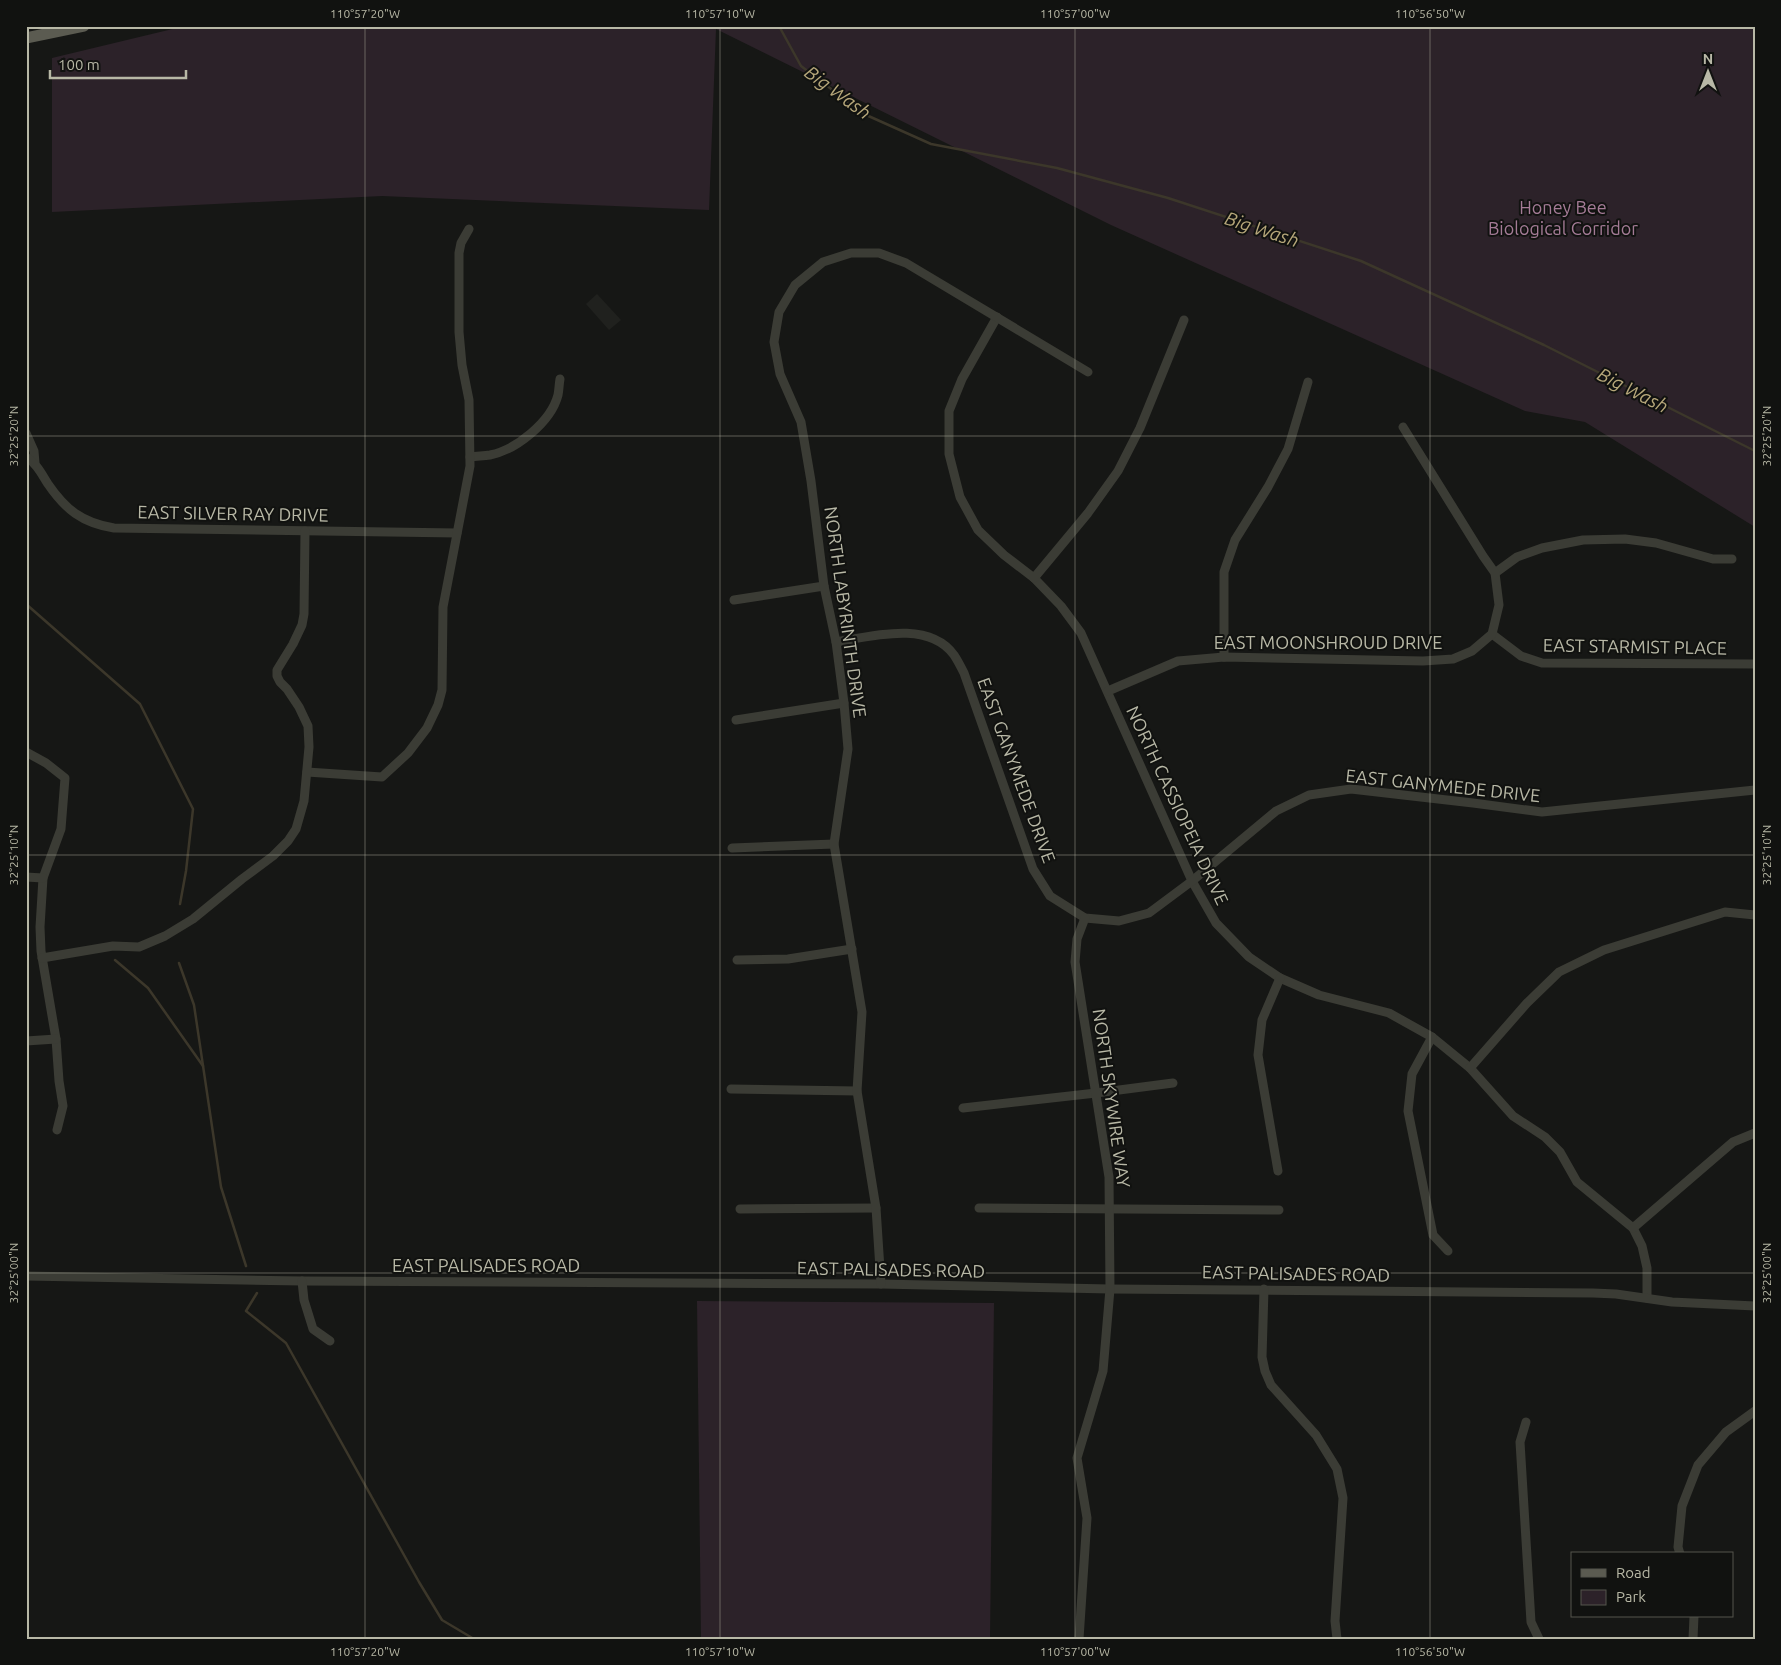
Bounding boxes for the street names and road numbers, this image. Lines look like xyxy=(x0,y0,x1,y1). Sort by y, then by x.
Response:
street label: EAST SILVER RAY DRIVE xyxy=(137,501,329,525)
street label: NORTH LABYRINTH DRIVE xyxy=(821,505,871,719)
street label: EAST MOONSHROUD DRIVE xyxy=(1214,632,1442,652)
street label: EAST STARMIST PLACE xyxy=(1543,634,1727,658)
street label: EAST GANYMEDE DRIVE xyxy=(974,675,1060,865)
street label: NORTH CASSIOPEIA DRIVE xyxy=(1123,702,1233,908)
street label: EAST GANYMEDE DRIVE xyxy=(1345,765,1541,805)
street label: NORTH SKYWIRE WAY xyxy=(1090,1007,1135,1189)
street label: EAST PALISADES ROAD xyxy=(392,1255,580,1275)
street label: EAST PALISADES ROAD xyxy=(797,1257,985,1281)
street label: EAST PALISADES ROAD xyxy=(1202,1261,1390,1285)

